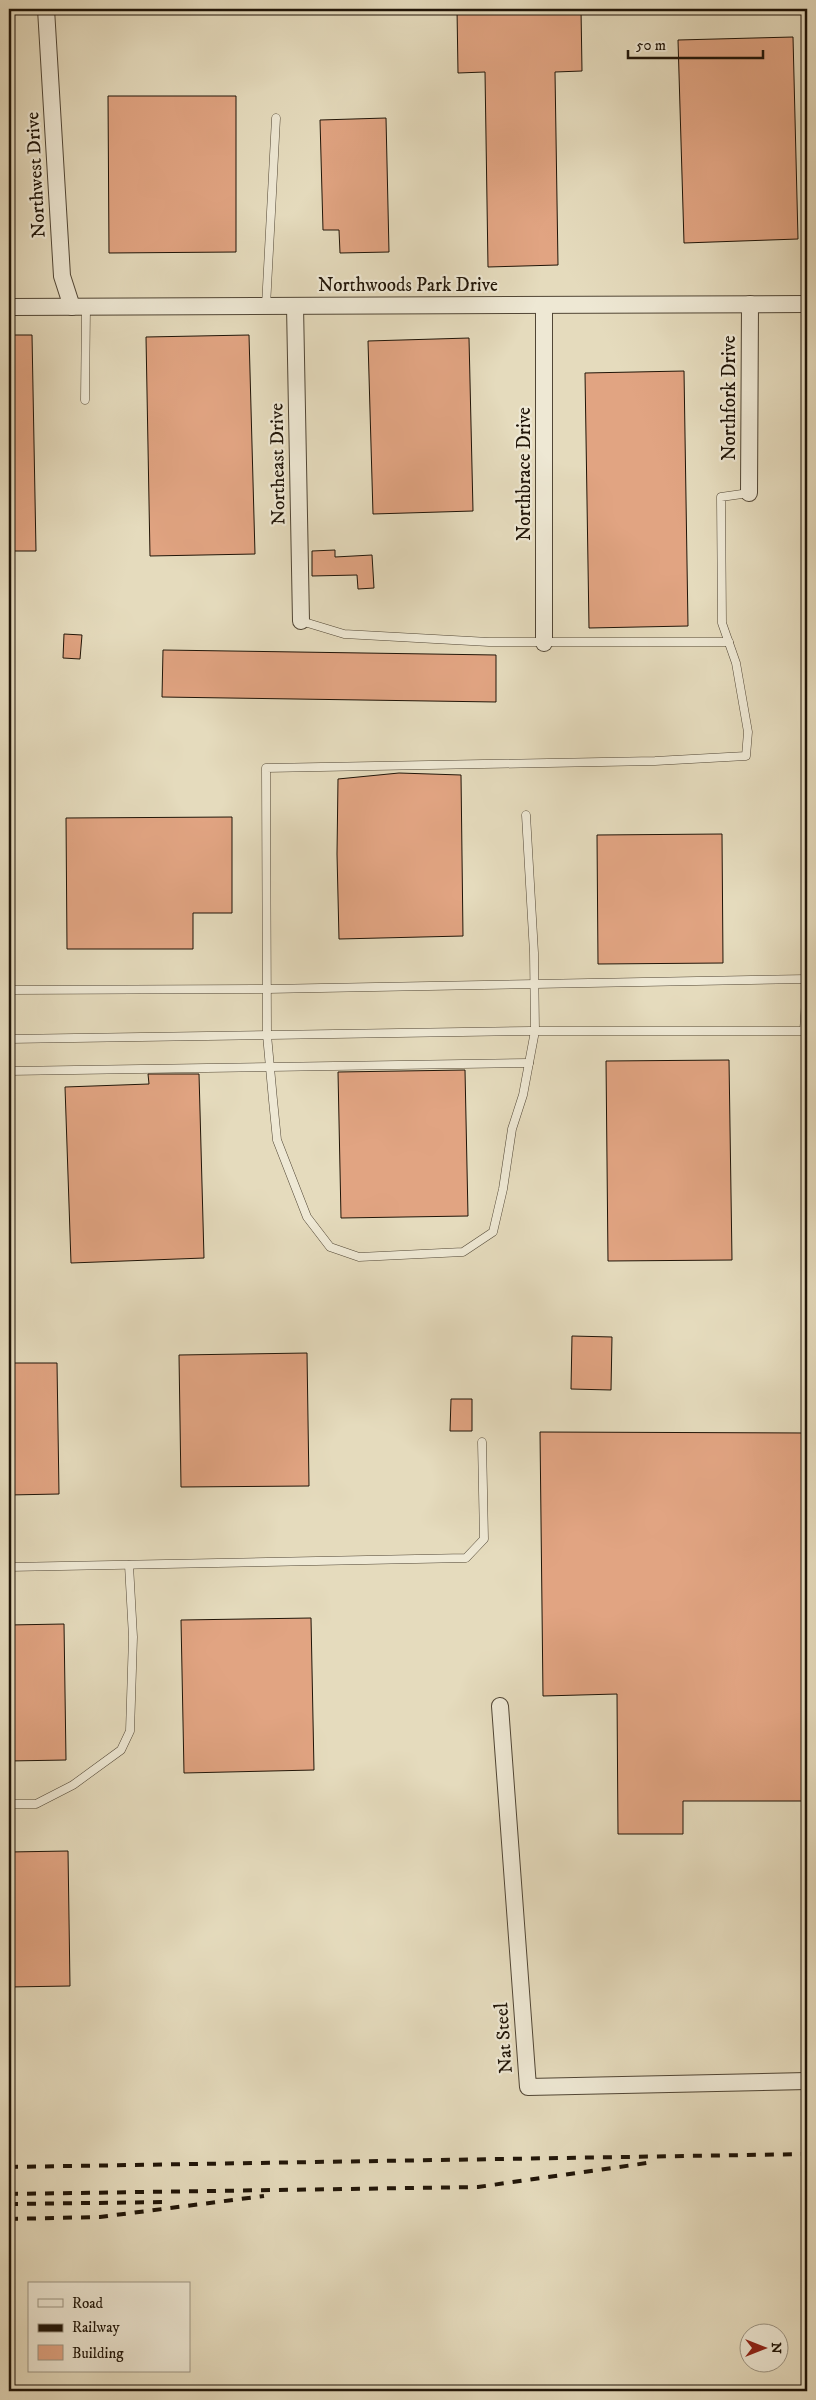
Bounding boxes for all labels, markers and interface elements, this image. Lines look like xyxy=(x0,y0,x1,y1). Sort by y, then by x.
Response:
scale bar xyxy=(628,28,764,60)
text: 50 m xyxy=(636,36,666,55)
street label: Northwest Drive xyxy=(21,111,51,239)
street label: Northwoods Park Drive xyxy=(318,274,498,297)
street label: Northfork Drive xyxy=(718,335,741,461)
street label: Northeast Drive xyxy=(265,403,291,525)
street label: Northbrace Drive xyxy=(513,407,536,541)
street label: Nat Steel xyxy=(490,2002,518,2074)
legend xyxy=(28,2282,190,2372)
text: Road xyxy=(72,2294,104,2313)
text: Railway xyxy=(72,2318,120,2337)
north arrow xyxy=(738,2322,788,2372)
text: N xyxy=(767,2342,785,2354)
text: Building xyxy=(72,2344,124,2363)

